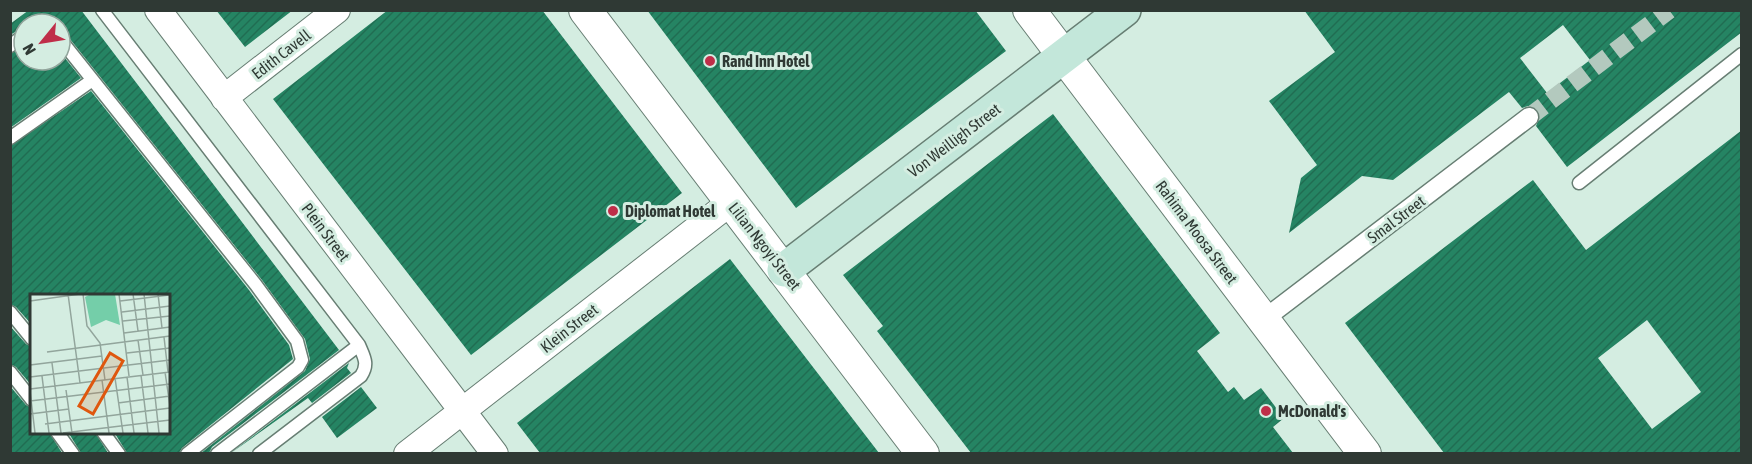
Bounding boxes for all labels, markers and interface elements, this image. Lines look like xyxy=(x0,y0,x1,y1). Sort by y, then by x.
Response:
north arrow xyxy=(12,12,72,72)
street label: Edith Cavell xyxy=(248,25,315,82)
text: N xyxy=(19,41,39,58)
place label: Rand Inn Hotel xyxy=(722,52,810,70)
marker: Rand Inn Hotel xyxy=(703,54,717,68)
street label: Von Weilligh Street xyxy=(904,99,1005,181)
street label: Rahima Moosa Street xyxy=(1152,177,1242,287)
street label: Smal Street xyxy=(1364,191,1429,246)
street label: Plein Street xyxy=(298,199,354,265)
street label: Lilian Ngoyi Street xyxy=(724,199,805,294)
place label: Diplomat Hotel xyxy=(625,202,716,220)
marker: Diplomat Hotel xyxy=(606,204,620,218)
inset map xyxy=(30,294,170,434)
street label: Klein Street xyxy=(537,300,602,356)
place label: McDonald's xyxy=(1278,402,1347,420)
marker: McDonald's xyxy=(1259,404,1273,418)

